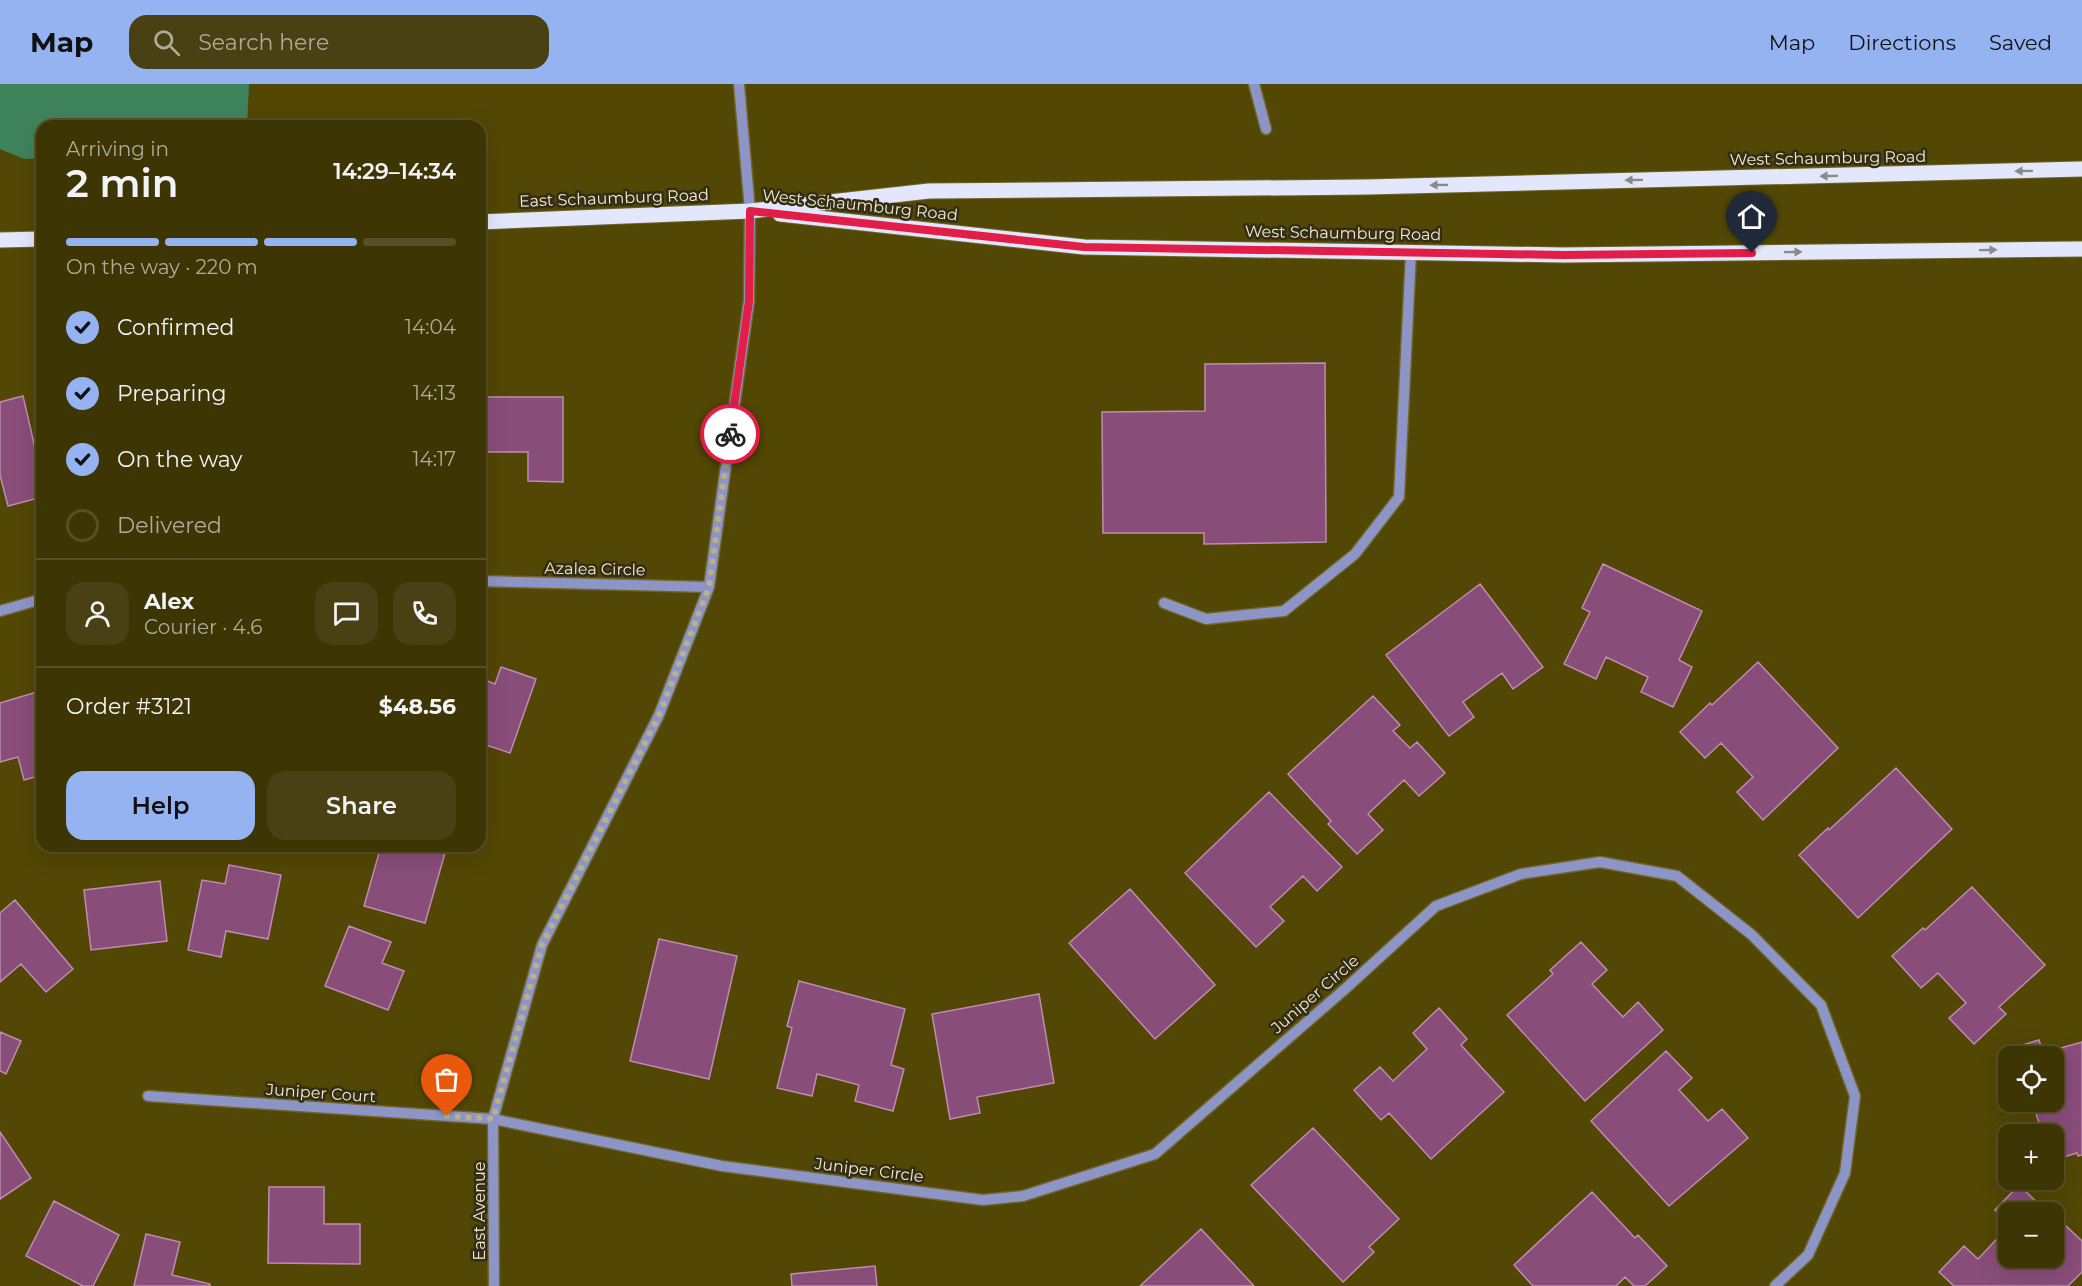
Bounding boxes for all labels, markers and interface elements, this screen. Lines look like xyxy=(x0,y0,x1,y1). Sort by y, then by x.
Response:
search box xyxy=(129,15,549,69)
text: Map xyxy=(30,25,93,59)
icon: search xyxy=(150,26,183,59)
text: Search here xyxy=(198,29,329,56)
text: Map xyxy=(1769,30,1815,55)
text: Directions xyxy=(1848,30,1956,55)
text: Saved xyxy=(1989,30,2052,55)
text: Arriving in xyxy=(66,137,169,161)
street label: West Schaumburg Road xyxy=(1730,147,1926,169)
text: 14:29–14:34 xyxy=(333,158,456,185)
text: 2 min xyxy=(66,159,179,207)
one-way arrow xyxy=(2014,166,2033,175)
one-way arrow xyxy=(1819,171,1838,180)
one-way arrow xyxy=(1624,176,1643,185)
one-way arrow xyxy=(1429,180,1448,190)
street label: East Schaumburg Road xyxy=(519,185,709,211)
street label: West Schaumburg Road xyxy=(761,185,959,225)
pin xyxy=(1726,191,1777,253)
icon: home xyxy=(1735,200,1768,233)
street label: West Schaumburg Road xyxy=(1245,222,1441,244)
one-way arrow xyxy=(1979,245,1998,255)
one-way arrow xyxy=(1784,248,1803,257)
text: On the way · 220 m xyxy=(66,255,258,279)
icon: check xyxy=(66,311,99,344)
text: Confirmed xyxy=(117,314,234,341)
text: 14:04 xyxy=(405,315,456,339)
icon: check xyxy=(66,377,99,410)
text: Preparing xyxy=(117,380,226,407)
text: 14:13 xyxy=(413,381,456,405)
courier xyxy=(700,404,760,464)
icon: bike xyxy=(714,418,747,451)
icon: check xyxy=(66,443,99,476)
text: On the way xyxy=(117,446,242,473)
text: 14:17 xyxy=(412,447,456,471)
text: Delivered xyxy=(117,512,222,539)
street label: Azalea Circle xyxy=(544,559,646,579)
button: person xyxy=(66,582,129,645)
button: chat xyxy=(315,582,378,645)
button: phone xyxy=(393,582,456,645)
text: Alex xyxy=(144,588,194,615)
text: Courier · 4.6 xyxy=(144,615,262,639)
text: Order #3121 xyxy=(66,693,192,720)
text: $48.56 xyxy=(379,693,456,720)
button: Help xyxy=(66,771,255,840)
button: Share xyxy=(267,771,456,840)
street label: Juniper Circle xyxy=(1267,951,1363,1038)
map controls xyxy=(1998,1046,2064,1268)
button: locate xyxy=(1998,1046,2064,1112)
pin xyxy=(421,1054,472,1116)
icon: bag xyxy=(430,1063,463,1096)
street label: Juniper Court xyxy=(265,1080,377,1106)
button: + xyxy=(1998,1124,2064,1190)
street label: Juniper Circle xyxy=(812,1154,925,1186)
street label: East Avenue xyxy=(470,1162,489,1260)
button: − xyxy=(1998,1202,2064,1268)

